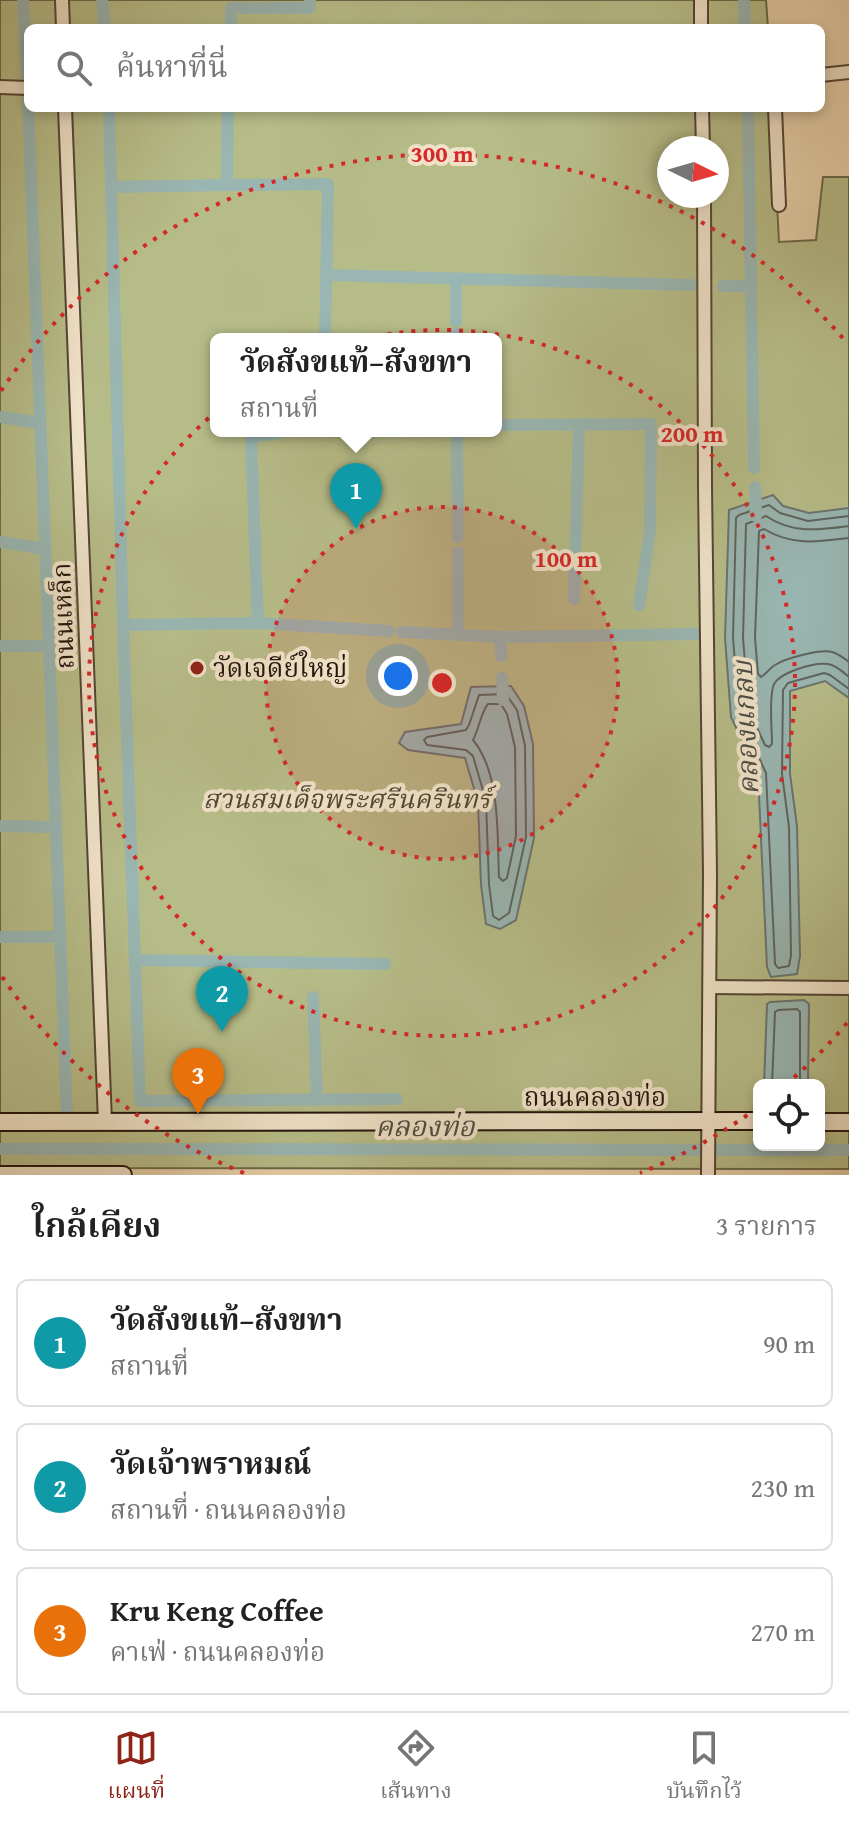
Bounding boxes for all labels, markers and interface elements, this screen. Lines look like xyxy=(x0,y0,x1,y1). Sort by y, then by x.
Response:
search box xyxy=(24,24,825,112)
text: ค้นหาที่นี่ xyxy=(116,44,228,88)
icon: search xyxy=(52,46,96,90)
text: 300 m xyxy=(410,136,474,171)
north arrow xyxy=(657,136,729,208)
popup xyxy=(210,333,502,437)
text: วัดสังขแท้–สังขทา xyxy=(240,339,472,383)
text: สถานที่ xyxy=(240,388,318,427)
text: 200 m xyxy=(660,416,724,451)
pin: 1 xyxy=(330,463,382,529)
text: 100 m xyxy=(534,541,598,576)
street label: ถนนเหล็ก xyxy=(41,562,84,670)
place label: วัดเจดีย์ใหญ่ xyxy=(213,648,347,687)
your location xyxy=(378,656,418,696)
water label: คลองแกลบ xyxy=(720,658,768,796)
marker: วัดเจดีย์ใหญ่ xyxy=(188,659,206,677)
centre of rings xyxy=(428,669,456,697)
park label: สวนสมเด็จพระศรีนครินทร์ xyxy=(203,779,497,818)
pin: 2 xyxy=(196,966,248,1032)
pin: 3 xyxy=(172,1048,224,1114)
street label: ถนนคลองท่อ xyxy=(524,1077,666,1116)
map controls xyxy=(753,1079,825,1151)
button: locate xyxy=(753,1079,825,1151)
water label: คลองท่อ xyxy=(375,1105,476,1146)
text: ใกล้เคียง xyxy=(32,1200,161,1249)
text: 3 รายการ xyxy=(716,1206,817,1245)
text: วัดสังขแท้–สังขทา xyxy=(110,1297,343,1341)
text: 1 xyxy=(53,1324,67,1363)
text: 90 m xyxy=(763,1324,815,1363)
text: สถานที่ xyxy=(110,1346,189,1385)
text: วัดเจ้าพราหมณ์ xyxy=(110,1441,311,1485)
text: 2 xyxy=(53,1468,67,1507)
text: 230 m xyxy=(750,1468,815,1507)
text: สถานที่ · ถนนคลองท่อ xyxy=(110,1490,347,1529)
text: Kru Keng Coffee xyxy=(110,1588,324,1632)
text: 3 xyxy=(53,1612,67,1651)
text: 270 m xyxy=(750,1612,815,1651)
text: คาเฟ่ · ถนนคลองท่อ xyxy=(110,1632,325,1671)
tab: แผนที่ xyxy=(107,1726,165,1810)
tab: เส้นทาง xyxy=(380,1726,452,1810)
tab: บันทึกไว้ xyxy=(667,1726,742,1810)

